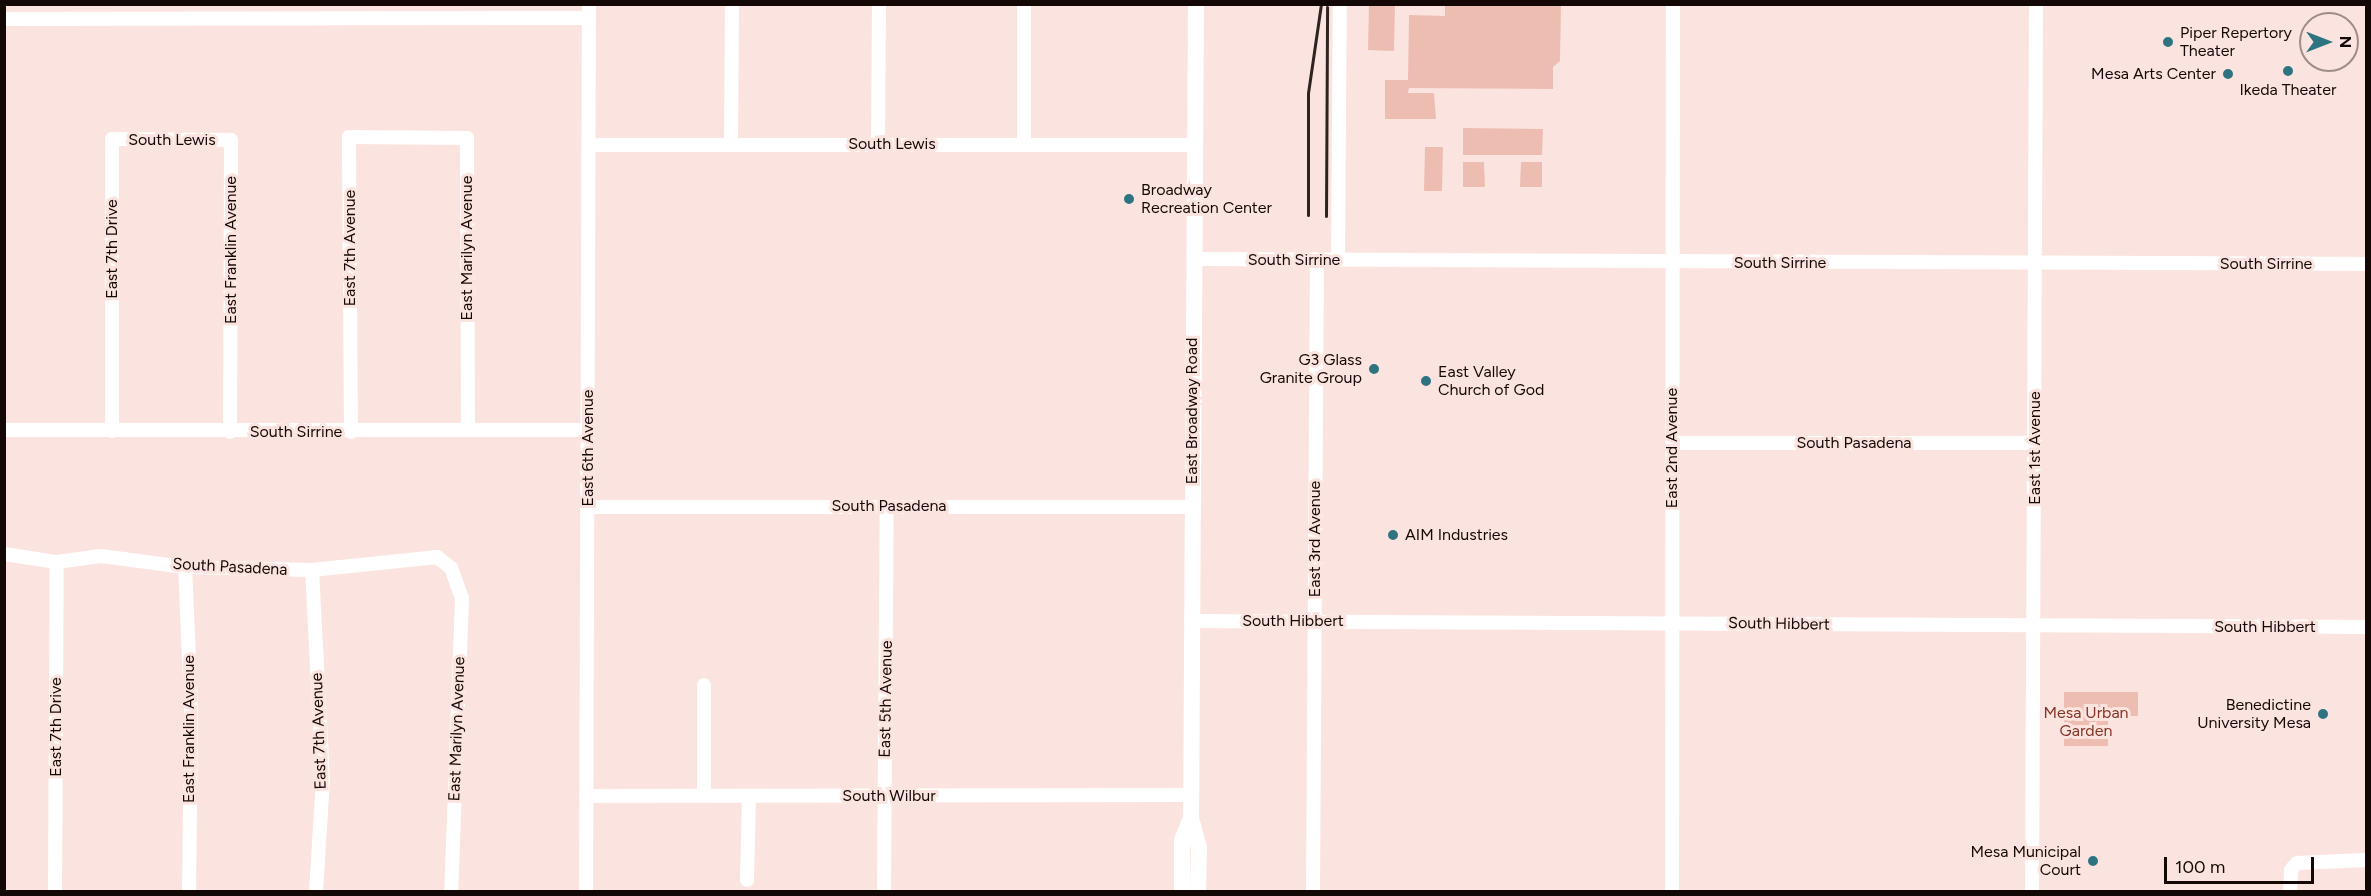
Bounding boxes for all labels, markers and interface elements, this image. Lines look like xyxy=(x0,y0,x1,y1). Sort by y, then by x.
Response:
north arrow xyxy=(2299,12,2359,72)
place label: Piper Repertory Theater xyxy=(2180,23,2292,61)
marker: Piper Repertory Theater xyxy=(2161,35,2175,49)
text: N xyxy=(2336,36,2355,48)
place label: Mesa Arts Center xyxy=(2091,64,2216,84)
marker: Ikeda Theater xyxy=(2281,64,2295,78)
marker: Mesa Arts Center xyxy=(2221,67,2235,81)
place label: Ikeda Theater xyxy=(2240,80,2336,100)
street label: South Lewis xyxy=(128,130,216,150)
street label: South Lewis xyxy=(848,134,936,154)
street label: East Franklin Avenue xyxy=(221,176,241,324)
street label: East Marilyn Avenue xyxy=(457,176,477,320)
place label: Broadway Recreation Center xyxy=(1141,180,1272,218)
street label: East 7th Avenue xyxy=(340,190,360,306)
marker: Broadway Recreation Center xyxy=(1122,192,1136,206)
street label: East 7th Drive xyxy=(102,199,122,299)
street label: South Sirrine xyxy=(1248,250,1340,270)
street label: South Sirrine xyxy=(1734,253,1826,273)
street label: South Sirrine xyxy=(2220,254,2312,274)
street label: East Broadway Road xyxy=(1182,338,1202,484)
place label: G3 Glass Granite Group xyxy=(1260,350,1362,388)
marker: G3 Glass Granite Group xyxy=(1367,362,1381,376)
place label: East Valley Church of God xyxy=(1438,362,1544,400)
marker: East Valley Church of God xyxy=(1419,374,1433,388)
street label: East 2nd Avenue xyxy=(1662,388,1682,508)
street label: East 6th Avenue xyxy=(578,389,598,507)
street label: East 1st Avenue xyxy=(2025,391,2045,505)
street label: South Sirrine xyxy=(250,422,342,442)
street label: South Pasadena xyxy=(1796,433,1912,453)
street label: East 3rd Avenue xyxy=(1305,481,1325,597)
street label: South Pasadena xyxy=(831,496,947,516)
place label: AIM Industries xyxy=(1405,525,1508,545)
marker: AIM Industries xyxy=(1386,528,1400,542)
street label: South Pasadena xyxy=(172,554,288,580)
street label: South Hibbert xyxy=(1242,611,1344,631)
street label: South Hibbert xyxy=(1728,614,1830,634)
street label: South Hibbert xyxy=(2214,617,2316,637)
street label: East 5th Avenue xyxy=(875,640,897,758)
street label: East Franklin Avenue xyxy=(179,655,199,803)
street label: East Marilyn Avenue xyxy=(445,656,469,802)
street label: East 7th Avenue xyxy=(307,672,331,790)
street label: East 7th Drive xyxy=(46,677,66,777)
place label: Benedictine University Mesa xyxy=(2197,695,2311,733)
park label: Mesa Urban Garden xyxy=(2043,703,2129,741)
marker: Benedictine University Mesa xyxy=(2316,707,2330,721)
street label: South Wilbur xyxy=(842,786,936,806)
place label: Mesa Municipal Court xyxy=(1971,842,2081,880)
scale bar xyxy=(2167,845,2317,883)
marker: Mesa Municipal Court xyxy=(2086,854,2100,868)
text: 100 m xyxy=(2175,856,2225,878)

